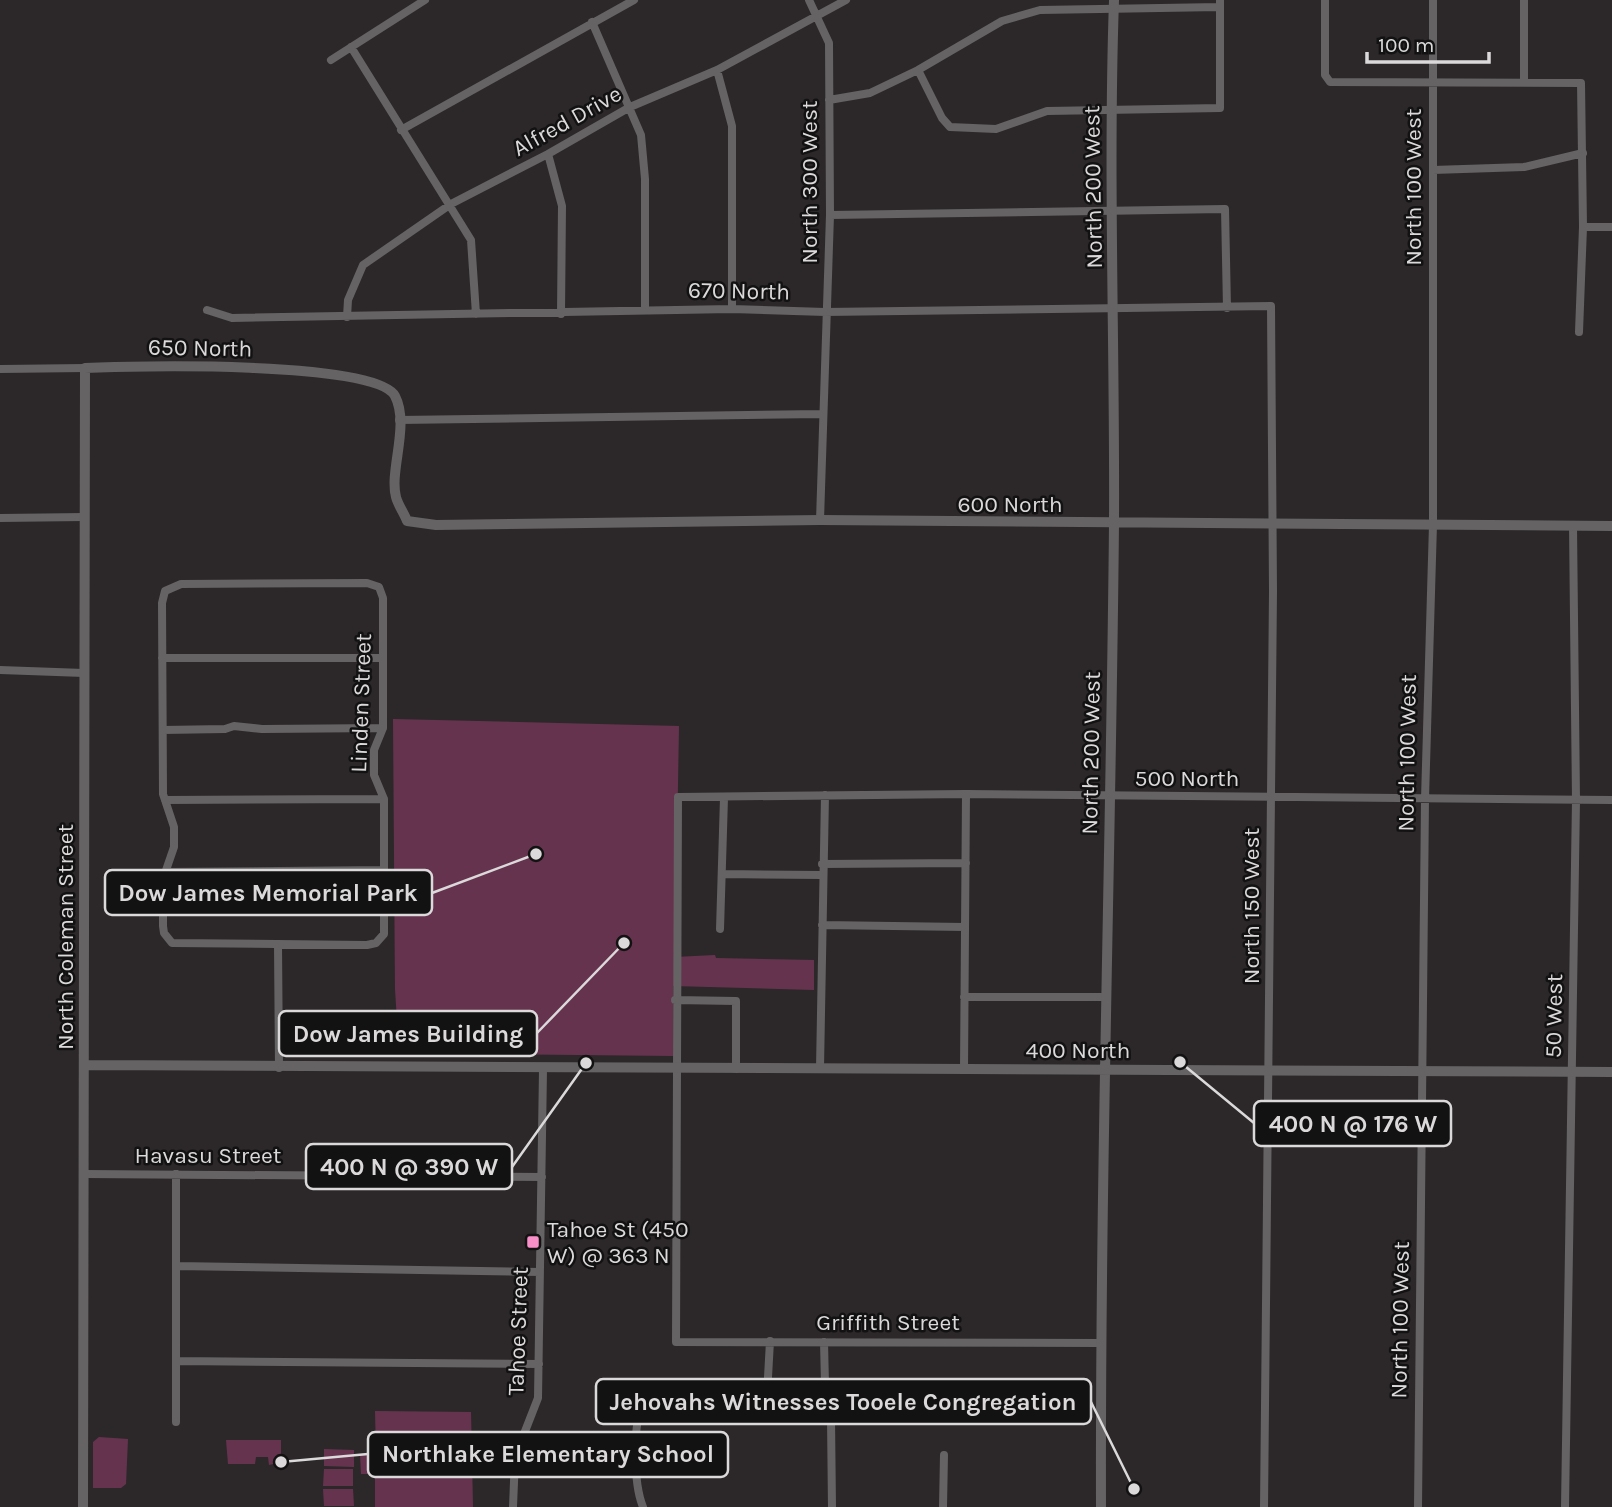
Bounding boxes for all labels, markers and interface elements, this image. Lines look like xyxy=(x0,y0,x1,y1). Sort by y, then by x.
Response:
scale bar xyxy=(1367,21,1490,65)
text: 100 m xyxy=(1378,33,1435,57)
street label: Alfred Drive xyxy=(508,80,626,162)
street label: North 300 West xyxy=(796,100,823,264)
street label: North 200 West xyxy=(1078,105,1108,269)
street label: North 100 West xyxy=(1400,108,1427,266)
street label: 670 North xyxy=(688,277,790,305)
street label: 650 North xyxy=(148,334,252,362)
street label: 600 North xyxy=(957,491,1063,518)
street label: Linden Street xyxy=(345,633,377,773)
street label: North 200 West xyxy=(1076,671,1106,835)
street label: North 100 West xyxy=(1392,674,1422,832)
street label: 500 North xyxy=(1135,765,1239,792)
street label: North Coleman Street xyxy=(52,824,79,1050)
street label: North 150 West xyxy=(1238,827,1265,984)
callout: Dow James Memorial Park xyxy=(105,870,432,915)
text: Dow James Memorial Park xyxy=(118,879,418,907)
street label: 50 West xyxy=(1540,973,1568,1058)
callout: Dow James Building xyxy=(279,1011,537,1056)
text: Dow James Building xyxy=(293,1020,523,1048)
street label: 400 North xyxy=(1026,1037,1130,1064)
callout: 400 N @ 176 W xyxy=(1254,1101,1451,1146)
text: 400 N @ 176 W xyxy=(1269,1110,1438,1138)
street label: Havasu Street xyxy=(135,1142,282,1169)
callout: 400 N @ 390 W xyxy=(306,1144,512,1189)
text: 400 N @ 390 W xyxy=(320,1153,498,1181)
place label: Tahoe St (450 W) @ 363 N xyxy=(547,1216,689,1269)
marker: Tahoe St (450 W) @ 363 N xyxy=(525,1234,541,1250)
street label: North 100 West xyxy=(1385,1241,1415,1399)
street label: Tahoe Street xyxy=(502,1266,534,1396)
street label: Griffith Street xyxy=(816,1309,960,1336)
callout: Jehovahs Witnesses Tooele Congregation xyxy=(596,1379,1091,1424)
text: Jehovahs Witnesses Tooele Congregation xyxy=(610,1388,1076,1416)
callout: Northlake Elementary School xyxy=(368,1432,728,1477)
text: Northlake Elementary School xyxy=(382,1440,714,1468)

